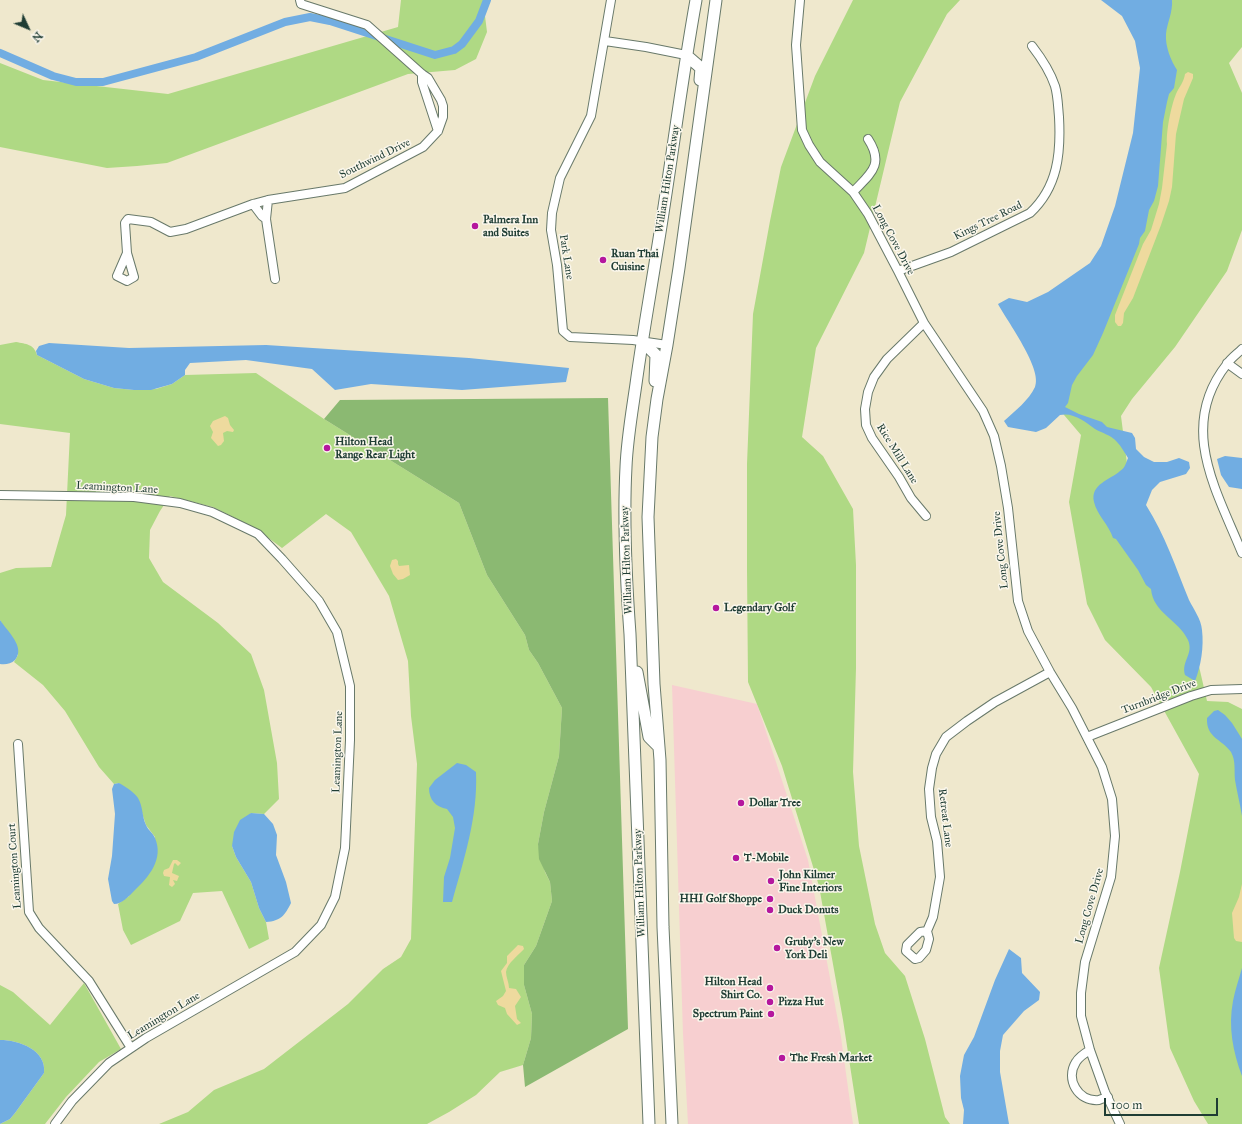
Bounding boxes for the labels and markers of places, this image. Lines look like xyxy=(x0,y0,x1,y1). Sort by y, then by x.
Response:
place label: Palmera Inn and Suites xyxy=(483,213,538,239)
marker: Palmera Inn and Suites xyxy=(470,221,480,231)
place label: Ruan Thai Cuisine xyxy=(611,247,659,273)
marker: Ruan Thai Cuisine xyxy=(598,255,608,265)
place label: Hilton Head Range Rear Light xyxy=(335,435,415,461)
marker: Hilton Head Range Rear Light xyxy=(322,443,332,453)
place label: Legendary Golf xyxy=(724,601,794,615)
marker: Legendary Golf xyxy=(711,603,721,613)
place label: Dollar Tree xyxy=(749,796,801,810)
marker: Dollar Tree xyxy=(736,798,746,808)
place label: T-Mobile xyxy=(744,851,789,865)
marker: T-Mobile xyxy=(731,853,741,863)
place label: John Kilmer Fine Interiors xyxy=(779,868,842,894)
marker: John Kilmer Fine Interiors xyxy=(766,876,776,886)
place label: HHI Golf Shoppe xyxy=(680,892,762,906)
marker: HHI Golf Shoppe xyxy=(765,894,775,904)
place label: Duck Donuts xyxy=(778,903,839,917)
marker: Duck Donuts xyxy=(765,905,775,915)
place label: Gruby's New York Deli xyxy=(785,935,844,961)
marker: Gruby's New York Deli xyxy=(772,943,782,953)
place label: Hilton Head Shirt Co. xyxy=(705,975,762,1001)
marker: Hilton Head Shirt Co. xyxy=(765,983,775,993)
place label: Pizza Hut xyxy=(778,995,824,1009)
marker: Pizza Hut xyxy=(765,997,775,1007)
place label: Spectrum Paint xyxy=(693,1007,763,1021)
marker: Spectrum Paint xyxy=(766,1009,776,1019)
place label: The Fresh Market xyxy=(790,1051,872,1065)
marker: The Fresh Market xyxy=(777,1053,787,1063)

